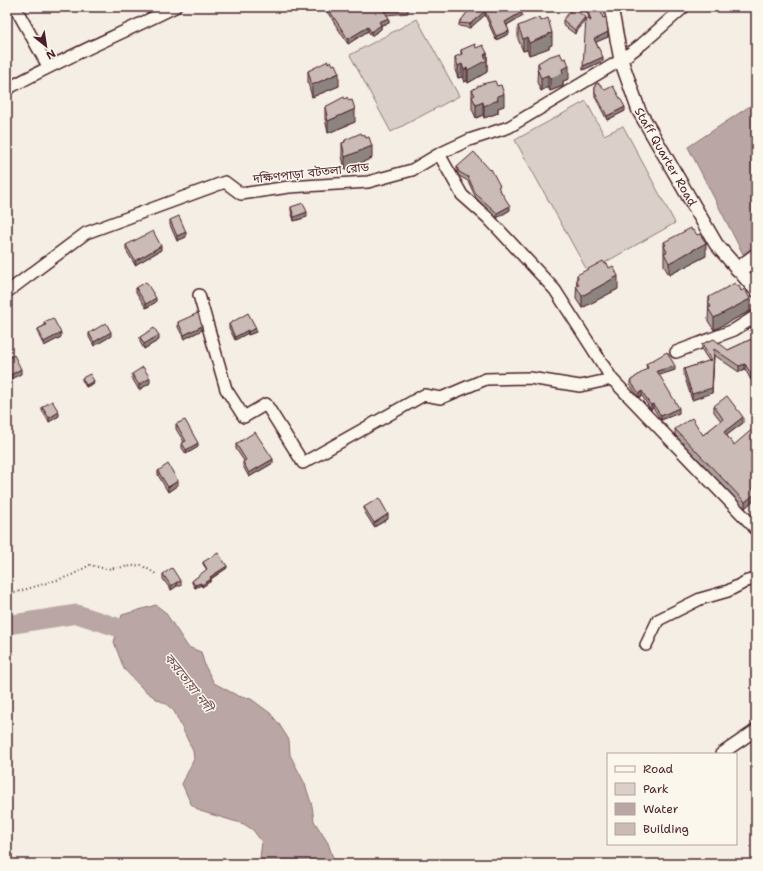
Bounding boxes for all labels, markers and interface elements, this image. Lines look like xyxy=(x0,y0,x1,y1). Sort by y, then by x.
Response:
north arrow xyxy=(26,26,66,66)
text: N xyxy=(43,46,58,63)
street label: Staff Quarter Road xyxy=(631,105,701,209)
street label: দক্ষিণপাড়া বটতলা রোড xyxy=(251,159,370,187)
water label: করতোয়া নদী xyxy=(160,649,218,717)
legend xyxy=(607,753,737,845)
text: Road xyxy=(643,761,674,777)
text: Park xyxy=(643,781,669,797)
text: Water xyxy=(643,801,679,817)
text: Building xyxy=(643,821,689,837)

